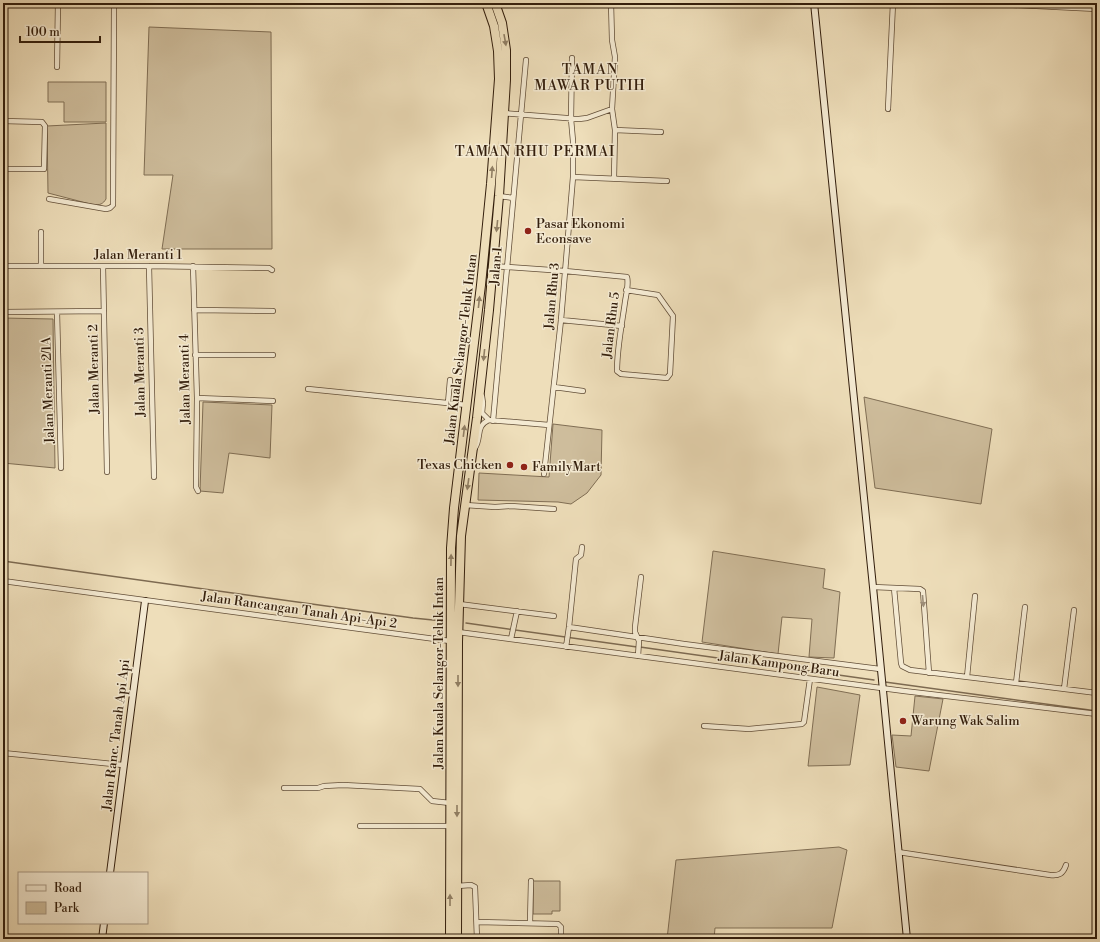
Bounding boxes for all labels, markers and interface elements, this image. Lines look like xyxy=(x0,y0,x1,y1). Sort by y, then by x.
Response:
scale bar xyxy=(20,18,100,44)
text: 100 m xyxy=(26,25,60,40)
one-way arrow xyxy=(502,34,508,47)
district label: TAMAN MAWAR PUTIH xyxy=(534,61,646,95)
district label: TAMAN RHU PERMAI xyxy=(455,143,615,161)
one-way arrow xyxy=(488,166,495,178)
place label: Pasar Ekonomi Econsave xyxy=(536,216,625,247)
one-way arrow xyxy=(493,220,500,232)
marker: Pasar Ekonomi Econsave xyxy=(523,226,533,236)
street label: Jalan 1 xyxy=(486,246,506,287)
street label: Jalan Meranti 1 xyxy=(93,247,182,263)
street label: Jalan Kuala Selangor-Teluk Intan xyxy=(441,253,481,446)
street label: Jalan Rhu 3 xyxy=(541,262,563,331)
street label: Jalan Rhu 5 xyxy=(599,291,623,360)
one-way arrow xyxy=(476,296,483,308)
street label: Jalan Meranti 2 xyxy=(85,324,103,415)
street label: Jalan Meranti 3 xyxy=(131,327,149,418)
street label: Jalan Meranti 4 xyxy=(176,334,194,425)
street label: Jalan Meranti 2/1A xyxy=(38,335,58,445)
one-way arrow xyxy=(480,349,487,361)
one-way arrow xyxy=(461,425,467,437)
place label: Texas Chicken xyxy=(417,457,502,473)
place label: FamilyMart xyxy=(532,459,601,475)
marker: Texas Chicken xyxy=(505,460,515,470)
marker: FamilyMart xyxy=(519,462,529,472)
one-way arrow xyxy=(465,478,471,490)
one-way arrow xyxy=(448,553,454,566)
street label: Jalan Kuala Selangor-Teluk Intan xyxy=(431,577,447,770)
street label: Jalan Rancangan Tanah Api-Api 2 xyxy=(199,588,398,632)
one-way arrow xyxy=(920,595,927,607)
street label: Jalan Kampong Baru xyxy=(717,647,841,680)
street label: Jalan Ranc. Tanah Api Api xyxy=(99,658,133,813)
one-way arrow xyxy=(455,675,461,688)
place label: Warung Wak Salim xyxy=(910,713,1020,729)
marker: Warung Wak Salim xyxy=(898,716,908,726)
one-way arrow xyxy=(454,805,460,818)
legend xyxy=(18,872,148,924)
text: Road xyxy=(54,881,82,896)
one-way arrow xyxy=(447,893,453,906)
text: Park xyxy=(54,901,80,916)

